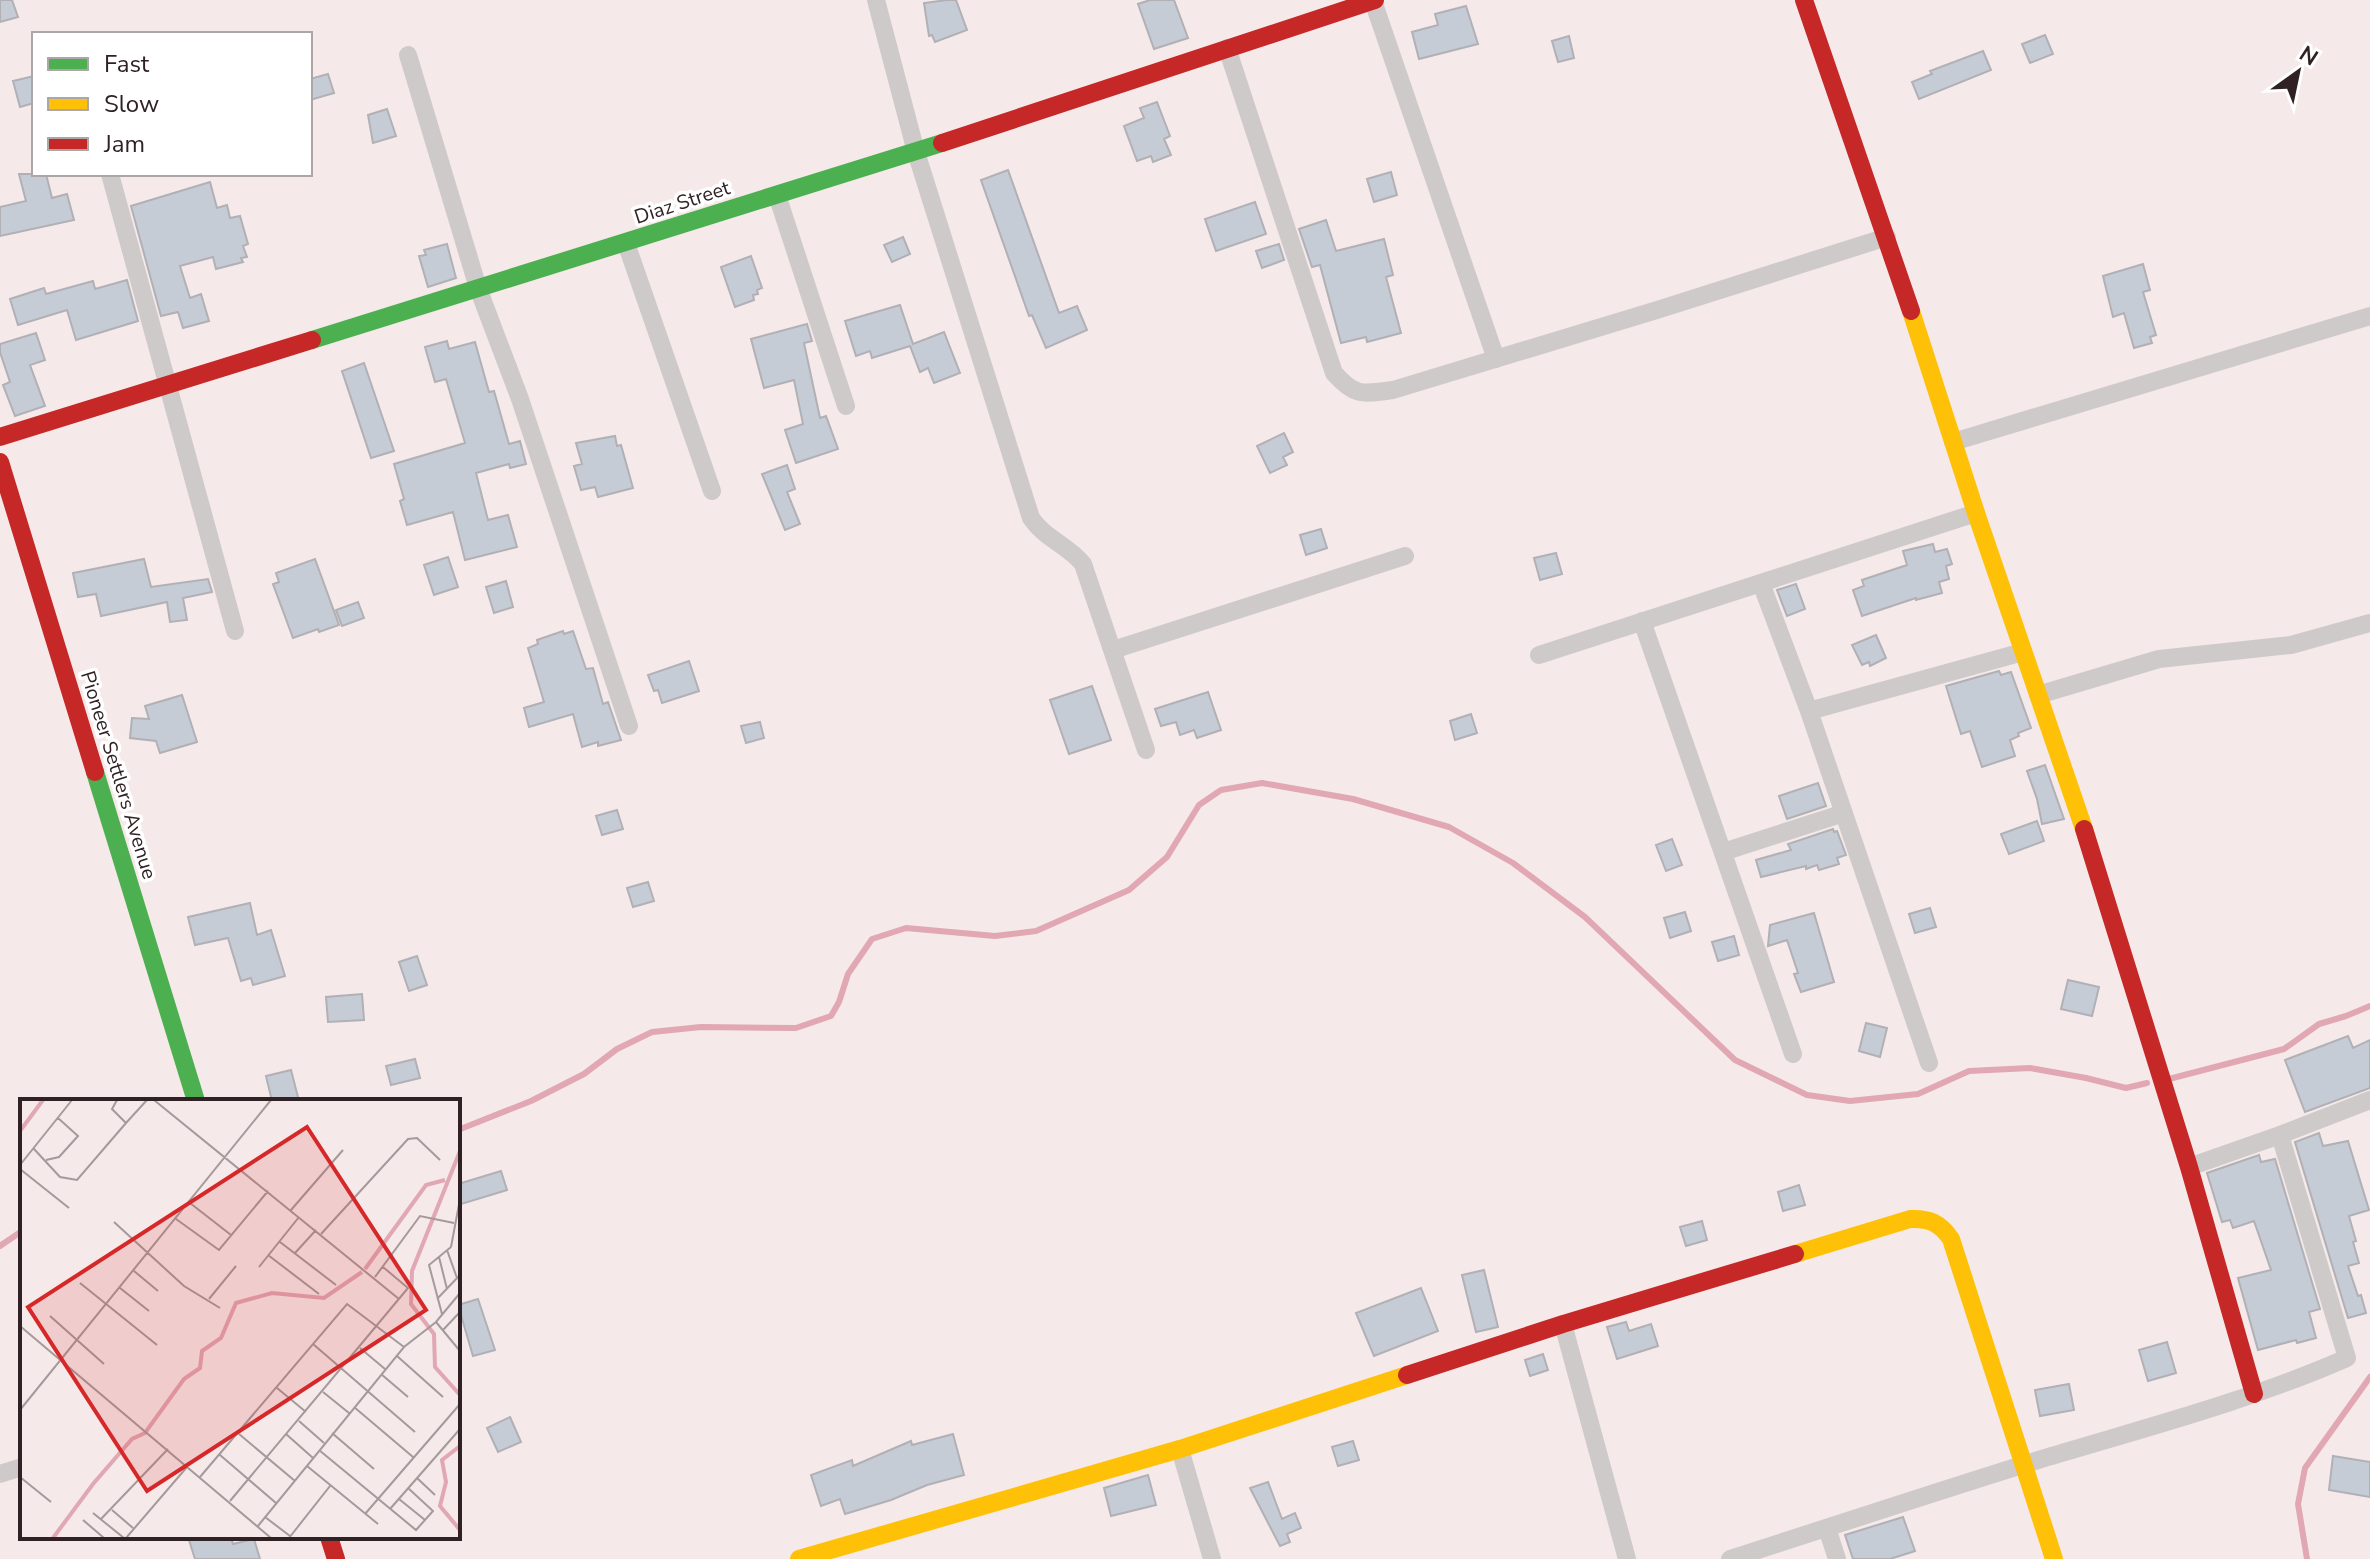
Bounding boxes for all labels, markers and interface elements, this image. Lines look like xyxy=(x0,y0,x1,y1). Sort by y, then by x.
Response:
legend xyxy=(32,32,312,176)
north arrow xyxy=(2258,32,2338,112)
text: N xyxy=(2293,39,2323,73)
text: Fast xyxy=(104,48,150,80)
text: Slow xyxy=(104,88,159,120)
text: Jam xyxy=(103,128,145,160)
street label: Diaz Street xyxy=(631,174,734,231)
street label: Pioneer Settlers Avenue xyxy=(74,668,163,883)
inset map xyxy=(20,1099,460,1539)

